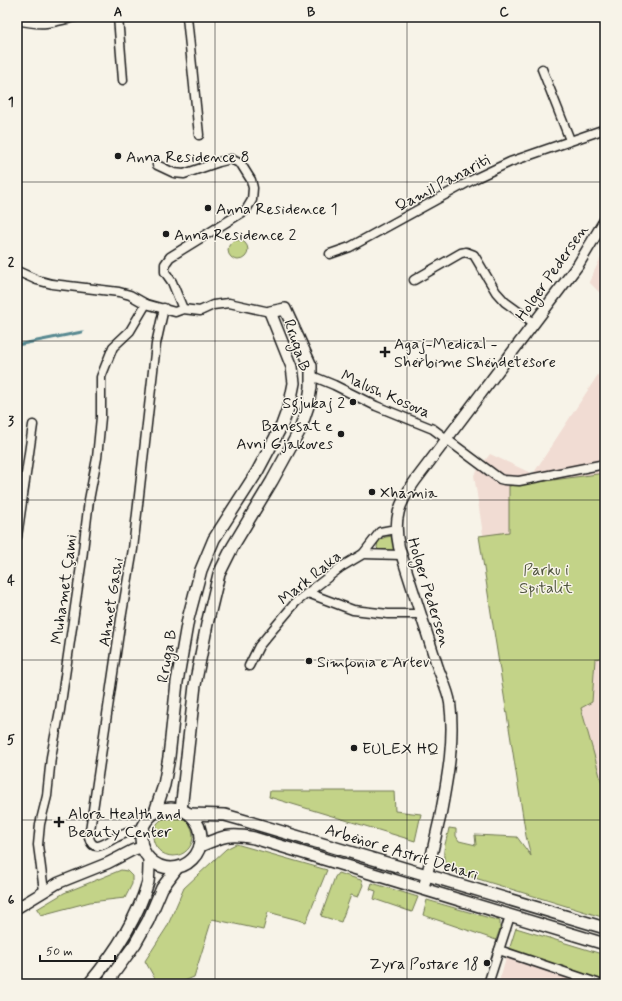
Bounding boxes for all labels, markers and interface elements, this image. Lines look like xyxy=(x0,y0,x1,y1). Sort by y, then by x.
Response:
text: A xyxy=(114,4,122,21)
text: B xyxy=(307,4,316,21)
text: C xyxy=(499,4,509,21)
text: 1 xyxy=(8,94,14,111)
place label: Anna Residence 8 xyxy=(126,147,250,168)
street label: Qamil Panariti xyxy=(392,150,494,217)
marker: Anna Residence 8 xyxy=(113,151,123,161)
place label: Anna Residence 1 xyxy=(216,199,338,220)
marker: Anna Residence 1 xyxy=(203,203,213,213)
street label: Holger Pedersen xyxy=(511,220,594,326)
place label: Anna Residence 2 xyxy=(174,225,297,246)
marker: Anna Residence 2 xyxy=(161,229,171,239)
text: 2 xyxy=(8,254,15,271)
street label: Rruga B xyxy=(277,317,315,375)
place label: Agaj-Medical - Shërbime Shëndetësore xyxy=(394,334,556,373)
marker: Agaj-Medical - Shërbime Shëndetësore xyxy=(379,346,391,358)
street label: Malush Kosova xyxy=(338,365,433,423)
place label: Sgjukaj 2 xyxy=(282,393,345,415)
marker: Sgjukaj 2 xyxy=(348,397,358,407)
text: 3 xyxy=(8,413,14,430)
place label: Banesat e Avni Gjakoves xyxy=(236,416,333,455)
marker: Banesat e Avni Gjakoves xyxy=(336,429,346,439)
place label: Xhamia xyxy=(380,483,438,504)
marker: Xhamia xyxy=(367,487,377,497)
street label: Muhamet Çami xyxy=(46,533,83,646)
street label: Holger Pedersen xyxy=(401,535,455,651)
street label: Mark Raka xyxy=(274,546,346,610)
street label: Ahmet Gashi xyxy=(94,556,129,648)
park label: Parku i Spitalit xyxy=(519,560,573,599)
text: 4 xyxy=(7,573,15,590)
street label: Rruga B xyxy=(152,628,183,685)
place label: Simfonia e Artev xyxy=(317,652,430,675)
marker: Simfonia e Artev xyxy=(304,656,314,666)
text: 5 xyxy=(7,732,15,749)
place label: EULEX HQ xyxy=(362,739,439,760)
marker: EULEX HQ xyxy=(349,743,359,753)
place label: Alora Health and Beauty Center xyxy=(68,804,181,843)
marker: Alora Health and Beauty Center xyxy=(53,816,65,828)
street label: Arbënor e Astrit Dehari xyxy=(322,819,481,886)
text: 6 xyxy=(8,892,15,909)
scale bar xyxy=(40,937,115,963)
text: 50 m xyxy=(46,944,73,960)
place label: Zyra Postare 18 xyxy=(369,954,479,975)
marker: Zyra Postare 18 xyxy=(482,958,492,968)

